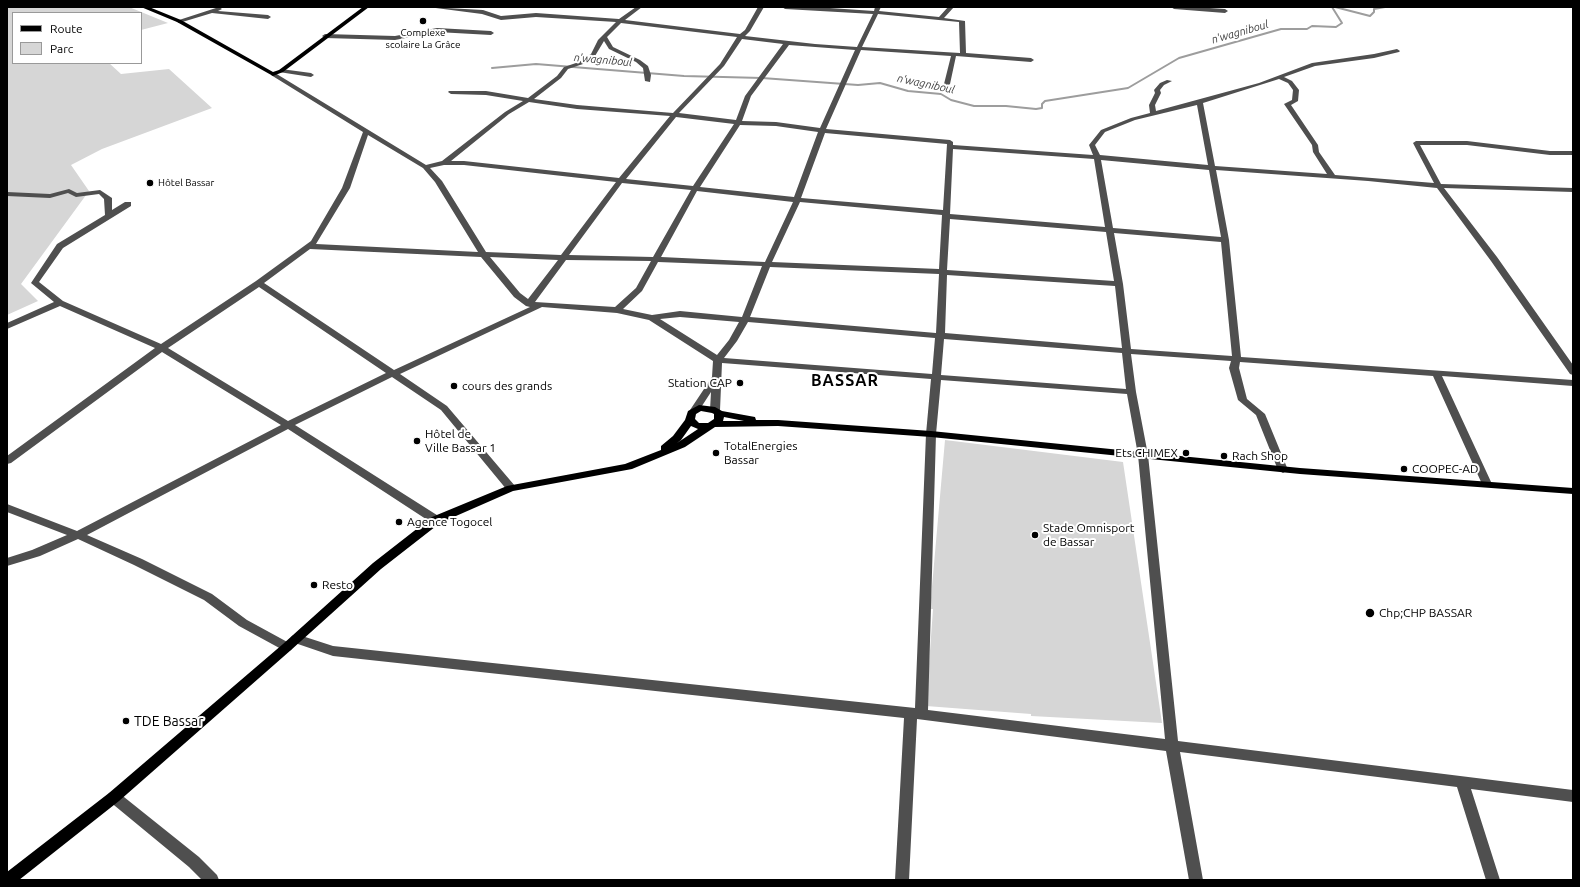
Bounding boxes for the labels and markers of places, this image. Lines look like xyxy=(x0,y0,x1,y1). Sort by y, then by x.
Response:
marker: Complexe scolaire La Grâce xyxy=(418,16,428,26)
place label: Complexe scolaire La Grâce xyxy=(386,27,460,50)
place label: Hôtel Bassar xyxy=(158,177,214,189)
marker: Hôtel Bassar xyxy=(145,178,155,188)
place label: Station CAP xyxy=(668,376,732,390)
marker: Station CAP xyxy=(735,378,745,388)
place label: cours des grands xyxy=(462,379,552,393)
marker: cours des grands xyxy=(449,381,459,391)
place label: Hôtel de Ville Bassar 1 xyxy=(425,427,496,455)
marker: Hôtel de Ville Bassar 1 xyxy=(412,436,422,446)
place label: TotalEnergies Bassar xyxy=(724,439,798,467)
place label: Ets CHIMEX xyxy=(1115,446,1178,460)
marker: TotalEnergies Bassar xyxy=(711,448,721,458)
marker: Ets CHIMEX xyxy=(1181,448,1191,458)
place label: Rach Shop xyxy=(1232,449,1288,463)
marker: Rach Shop xyxy=(1219,451,1229,461)
place label: COOPEC-AD xyxy=(1412,462,1478,476)
marker: COOPEC-AD xyxy=(1399,464,1409,474)
place label: Agence Togocel xyxy=(407,515,492,529)
marker: Agence Togocel xyxy=(394,517,404,527)
place label: Stade Omnisport de Bassar xyxy=(1043,521,1134,549)
marker: Stade Omnisport de Bassar xyxy=(1030,530,1040,540)
place label: Resto xyxy=(322,578,353,592)
marker: Resto xyxy=(309,580,319,590)
place label: Chp;CHP BASSAR xyxy=(1379,606,1472,620)
marker: Chp;CHP BASSAR xyxy=(1364,607,1376,619)
place label: TDE Bassar xyxy=(134,713,203,729)
marker: TDE Bassar xyxy=(121,716,131,726)

